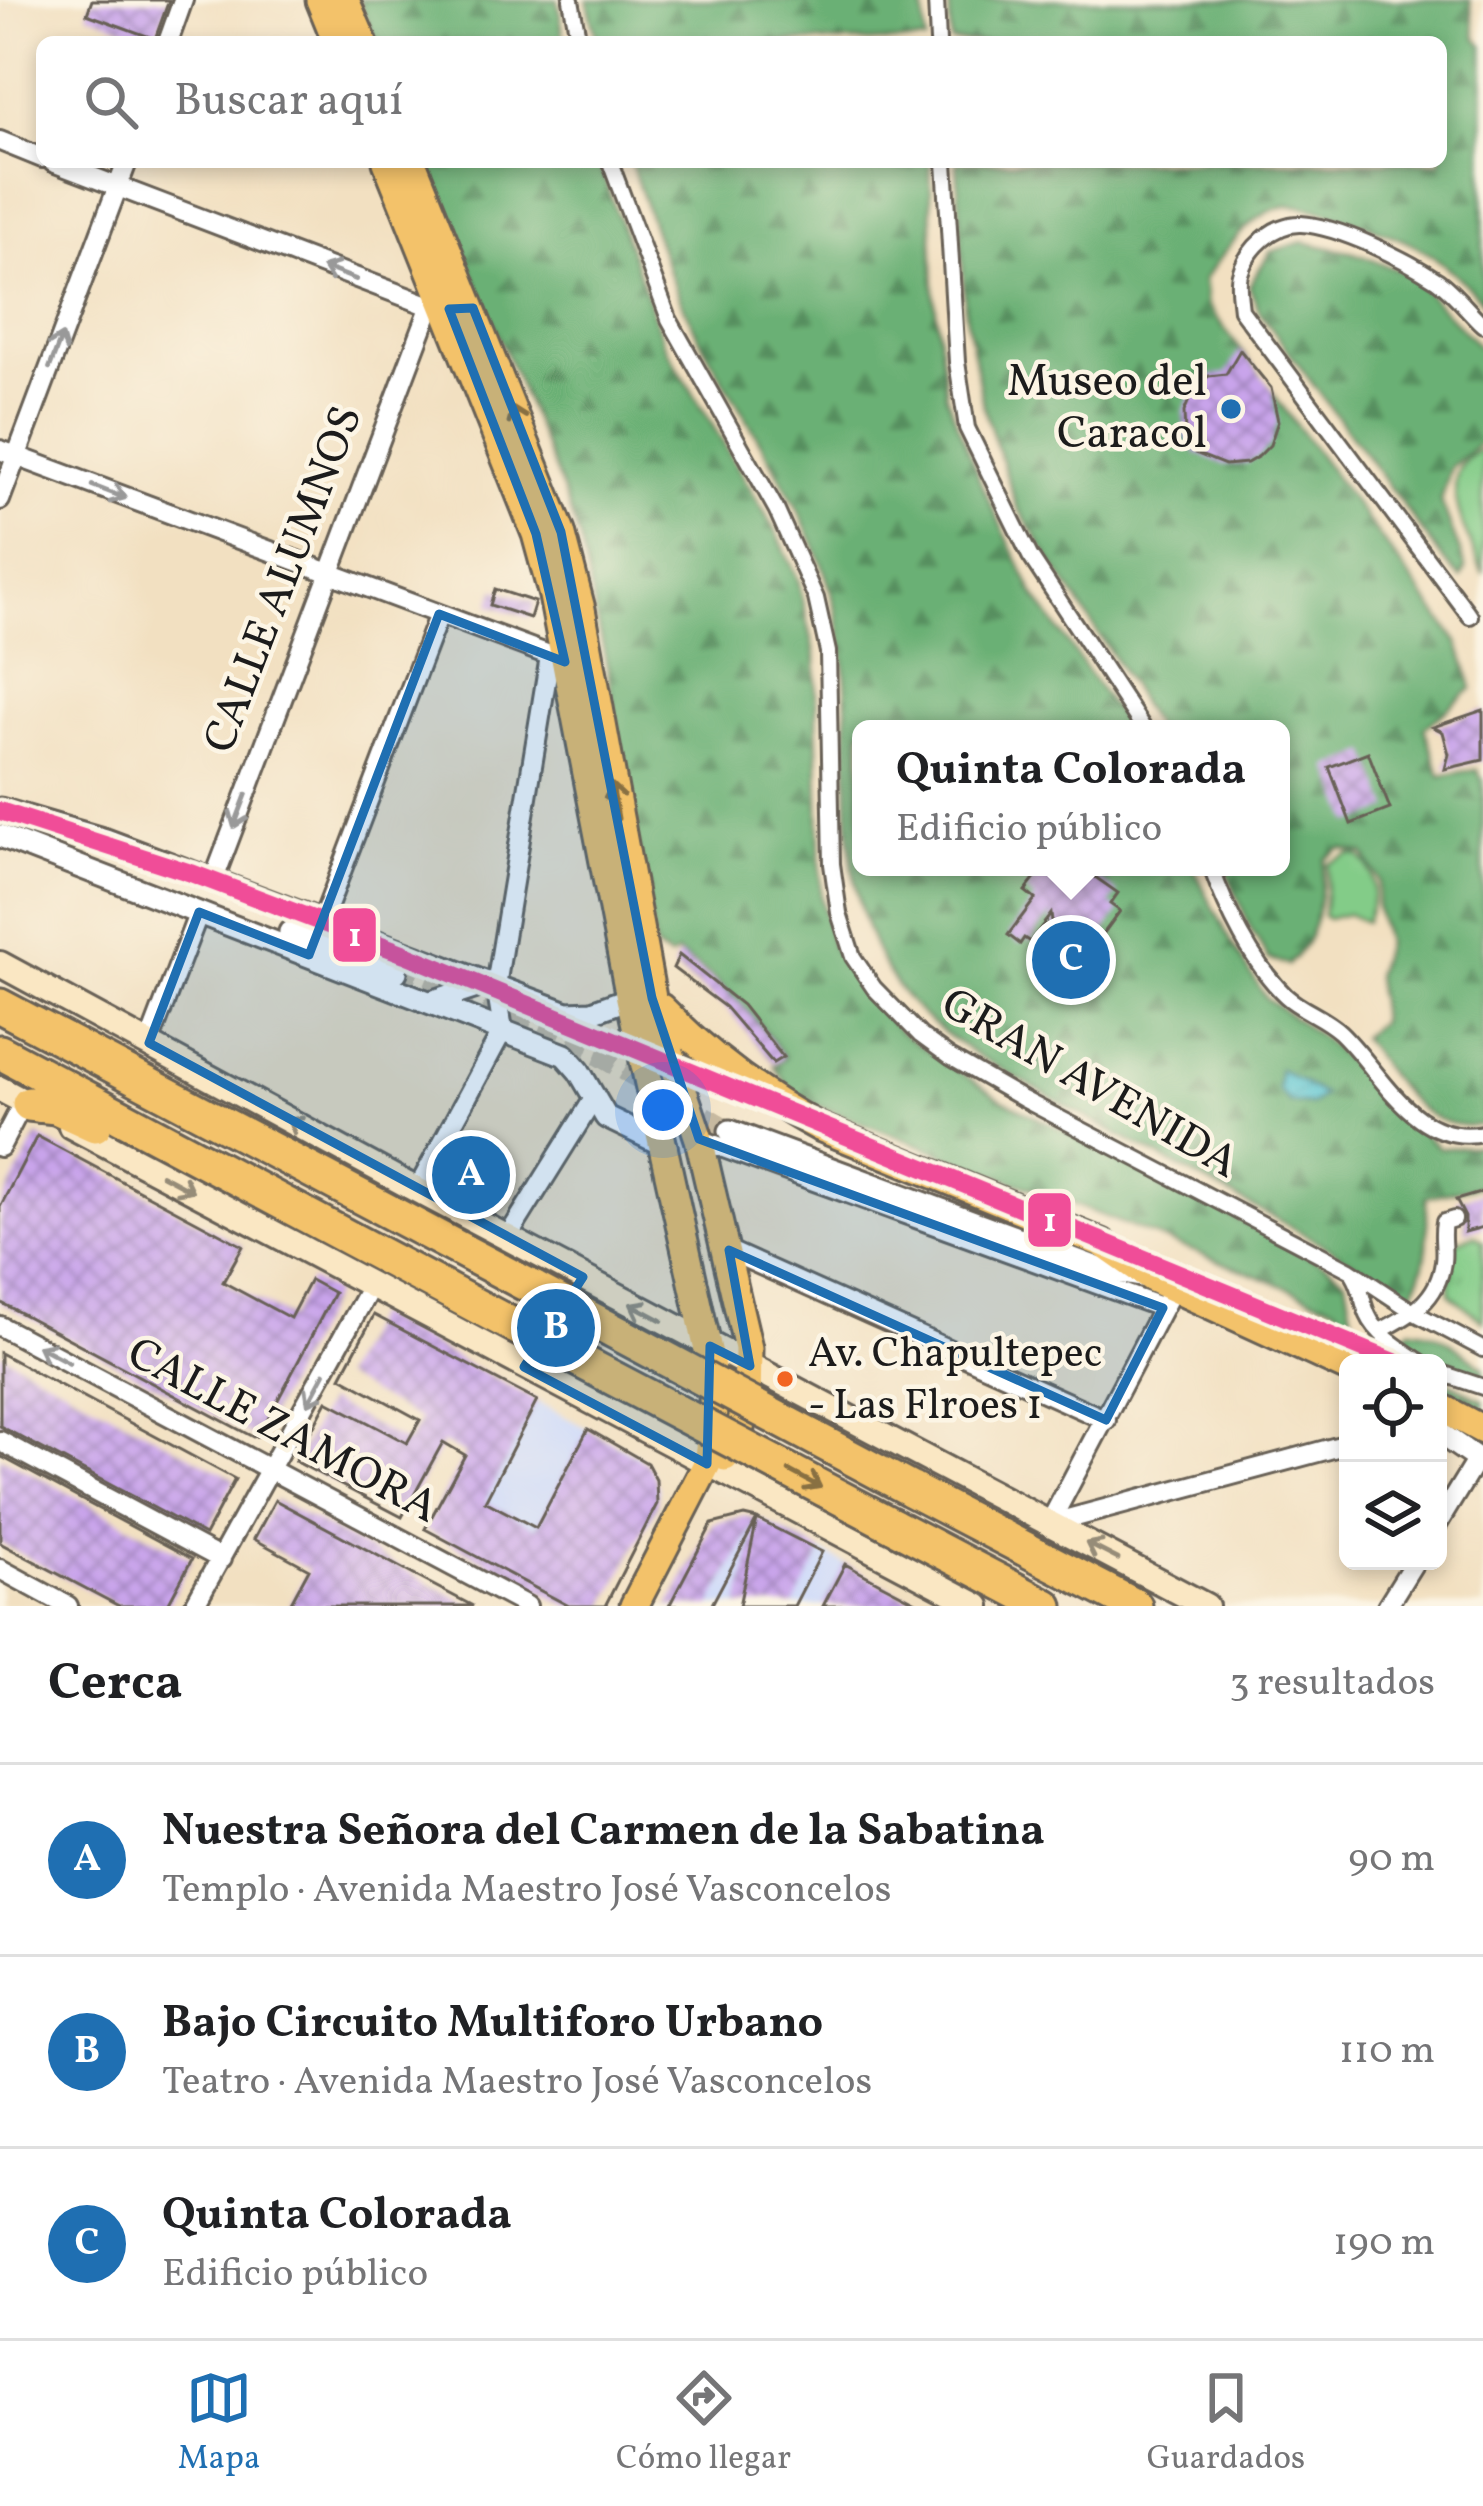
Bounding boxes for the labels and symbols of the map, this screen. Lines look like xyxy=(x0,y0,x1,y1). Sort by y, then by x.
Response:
one-way arrow xyxy=(321,261,358,282)
one-way arrow xyxy=(47,333,69,370)
place label: Museo del Caracol xyxy=(1007,352,1207,467)
marker: Museo del Caracol xyxy=(1218,396,1244,422)
street label: CALLE ALUMNOS xyxy=(190,397,380,763)
one-way arrow xyxy=(506,407,528,444)
one-way arrow xyxy=(90,482,127,504)
one-way arrow xyxy=(603,782,626,821)
one-way arrow xyxy=(227,791,249,828)
line badge: 1 xyxy=(331,906,378,964)
text: 1 xyxy=(348,915,362,961)
pin: C xyxy=(1032,915,1110,1005)
street label: GRAN AVENIDA xyxy=(929,974,1249,1196)
your location xyxy=(633,1080,693,1140)
one-way arrow xyxy=(286,1116,321,1139)
pin: A xyxy=(432,1130,510,1220)
one-way arrow xyxy=(159,1172,194,1195)
line badge: 1 xyxy=(1026,1191,1073,1249)
text: 1 xyxy=(1043,1200,1057,1246)
pin: B xyxy=(517,1283,595,1373)
one-way arrow xyxy=(630,1300,665,1323)
street label: CALLE ZAMORA xyxy=(115,1323,449,1541)
place label: Av. Chapultepec - Las Flroes 1 xyxy=(808,1326,1102,1437)
one-way arrow xyxy=(35,1342,71,1365)
marker: Av. Chapultepec - Las Flroes 1 xyxy=(774,1368,796,1390)
one-way arrow xyxy=(304,1370,327,1405)
one-way arrow xyxy=(787,1468,822,1491)
one-way arrow xyxy=(1085,1539,1120,1562)

